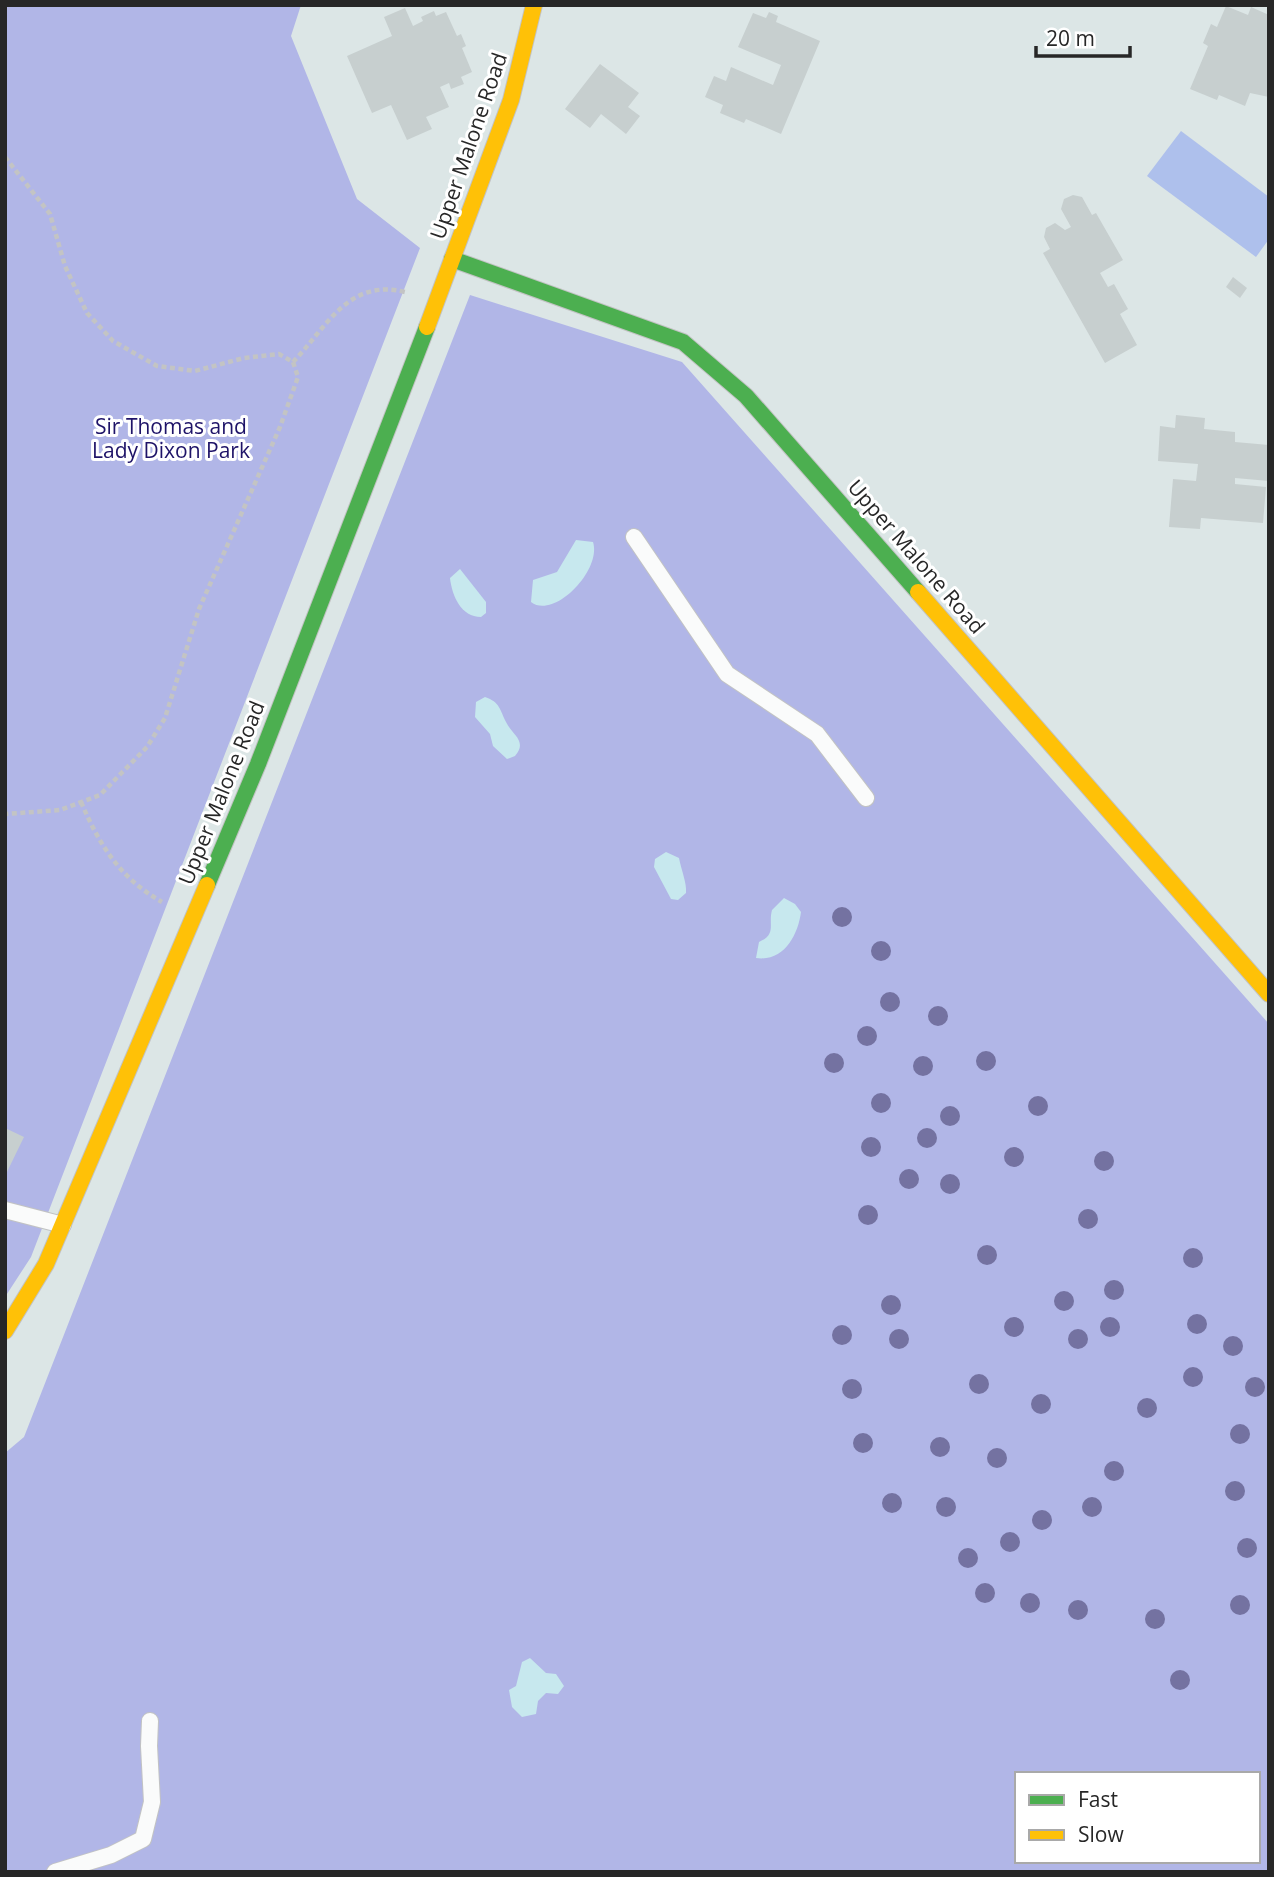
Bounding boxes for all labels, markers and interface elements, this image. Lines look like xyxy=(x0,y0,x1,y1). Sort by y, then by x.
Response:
scale bar xyxy=(1036,14,1130,58)
text: 20 m xyxy=(1046,24,1095,52)
street label: Upper Malone Road xyxy=(423,49,513,243)
park label: Sir Thomas and Lady Dixon Park xyxy=(92,412,250,464)
street label: Upper Malone Road xyxy=(842,473,991,639)
street label: Upper Malone Road xyxy=(171,697,271,889)
legend xyxy=(1015,1772,1260,1863)
text: Fast xyxy=(1078,1785,1118,1813)
text: Slow xyxy=(1078,1820,1124,1848)

